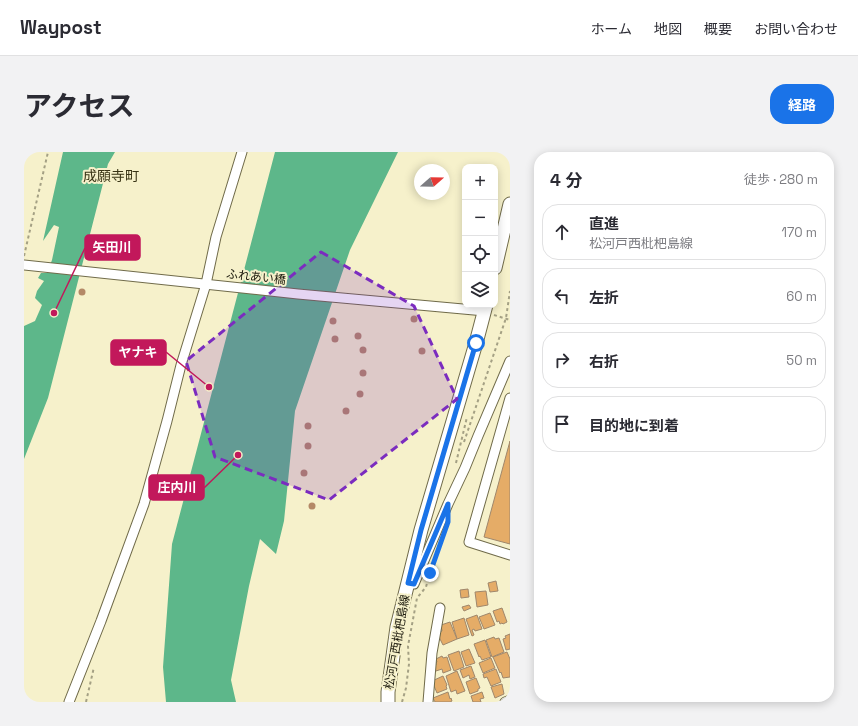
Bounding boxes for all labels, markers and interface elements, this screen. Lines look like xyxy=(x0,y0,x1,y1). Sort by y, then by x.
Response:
text: Waypost xyxy=(20,15,102,40)
text: ホーム xyxy=(590,20,632,38)
text: 地図 xyxy=(654,20,682,38)
text: 概要 xyxy=(704,20,732,38)
text: お問い合わせ xyxy=(754,20,838,38)
button: 経路 xyxy=(770,84,834,124)
text: アクセス xyxy=(24,88,135,124)
north arrow xyxy=(414,164,450,200)
map controls xyxy=(462,164,498,308)
button: + xyxy=(462,164,498,200)
district label: 成願寺町 xyxy=(83,167,139,185)
text: 4 分 xyxy=(550,169,582,191)
text: 徒歩 · 280 m xyxy=(744,171,818,188)
button: − xyxy=(462,200,498,236)
text: 直進 xyxy=(589,214,619,233)
icon: ahead xyxy=(551,221,573,243)
text: 170 m xyxy=(781,224,817,241)
callout: 矢田川 xyxy=(85,235,140,260)
text: 松河戸西枇杷島線 xyxy=(589,235,693,252)
button: locate xyxy=(462,236,498,272)
text: 矢田川 xyxy=(92,239,132,256)
street label: ふれあい橋 xyxy=(225,266,287,288)
button: layers xyxy=(462,272,498,308)
icon: left xyxy=(551,285,573,307)
text: 左折 xyxy=(589,288,619,307)
text: 60 m xyxy=(786,288,817,305)
route start xyxy=(467,334,485,352)
callout: ヤナキ xyxy=(111,340,166,365)
text: ヤナキ xyxy=(118,344,158,361)
icon: right xyxy=(551,349,573,371)
text: 右折 xyxy=(589,352,619,371)
text: 50 m xyxy=(786,352,817,369)
icon: arrive xyxy=(551,413,573,435)
text: 目的地に到着 xyxy=(589,416,679,435)
callout: 庄内川 xyxy=(149,475,204,500)
text: 庄内川 xyxy=(157,479,197,496)
route end xyxy=(421,564,439,582)
street label: 松河戸西枇杷島線 xyxy=(381,593,413,691)

